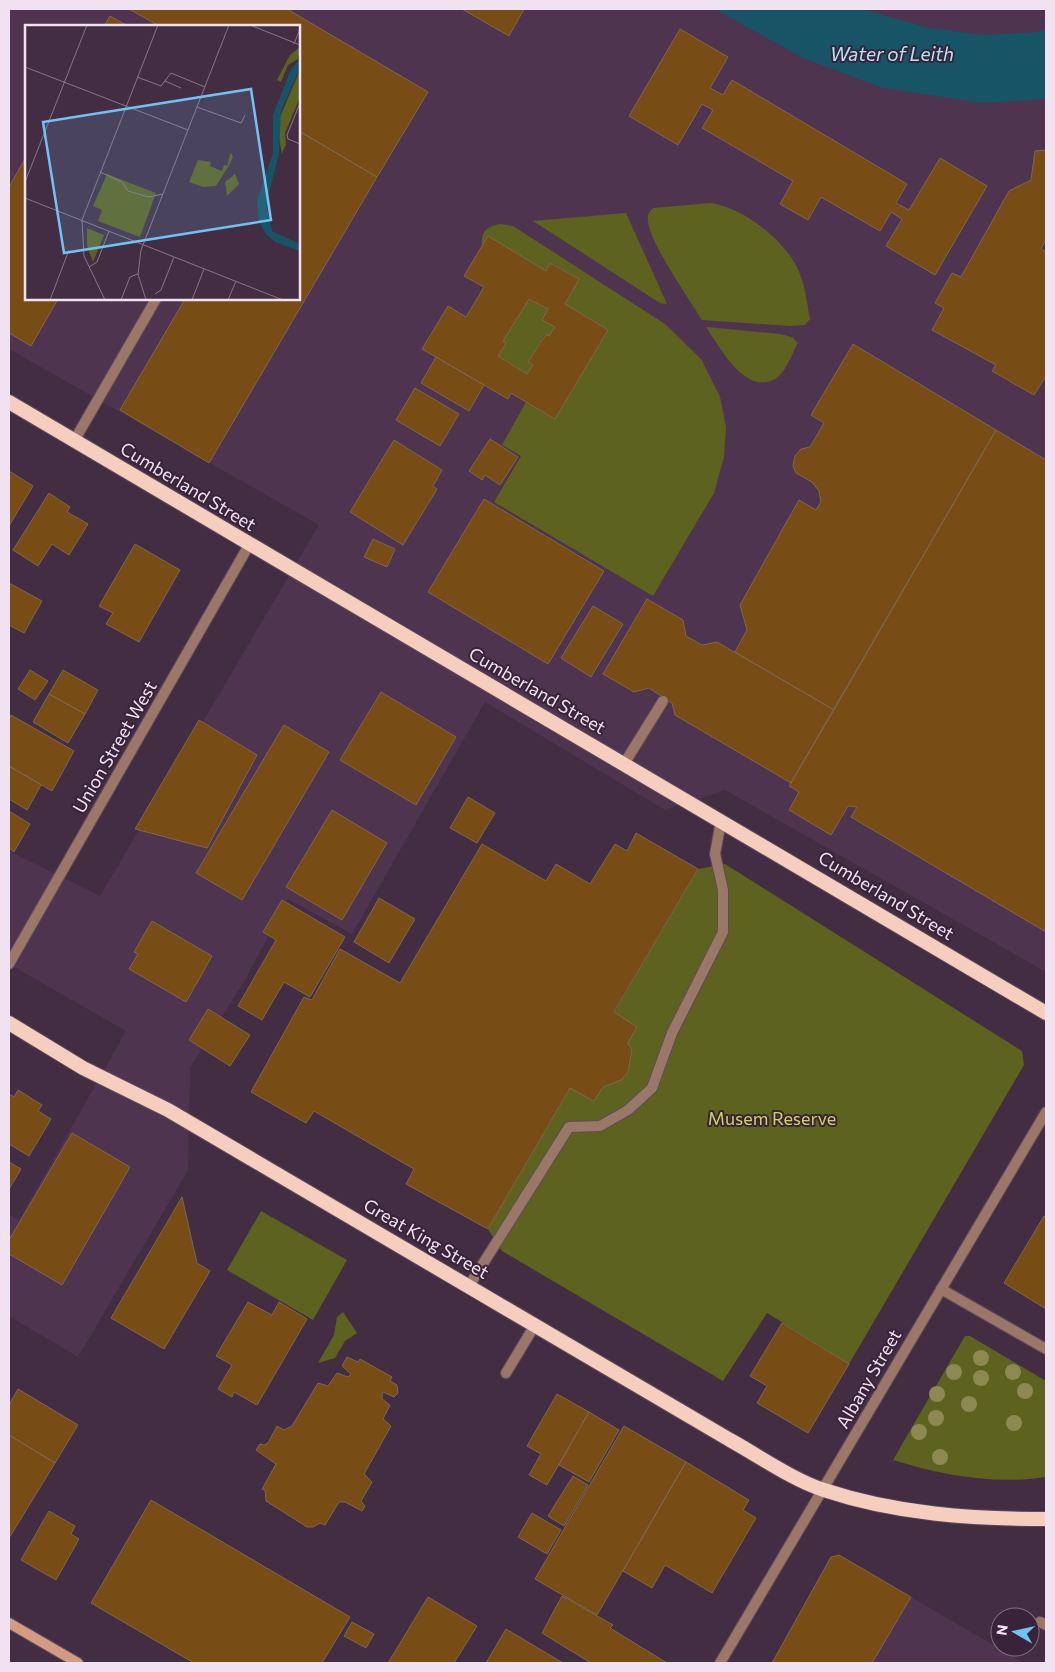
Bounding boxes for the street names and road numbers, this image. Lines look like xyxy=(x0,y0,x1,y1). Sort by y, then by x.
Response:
street label: Cumberland Street xyxy=(117,437,260,535)
street label: Cumberland Street xyxy=(465,642,610,738)
street label: Union Street West xyxy=(67,676,161,817)
street label: Cumberland Street xyxy=(815,846,958,944)
street label: Great King Street xyxy=(360,1193,493,1283)
street label: Albany Street xyxy=(831,1325,905,1432)

